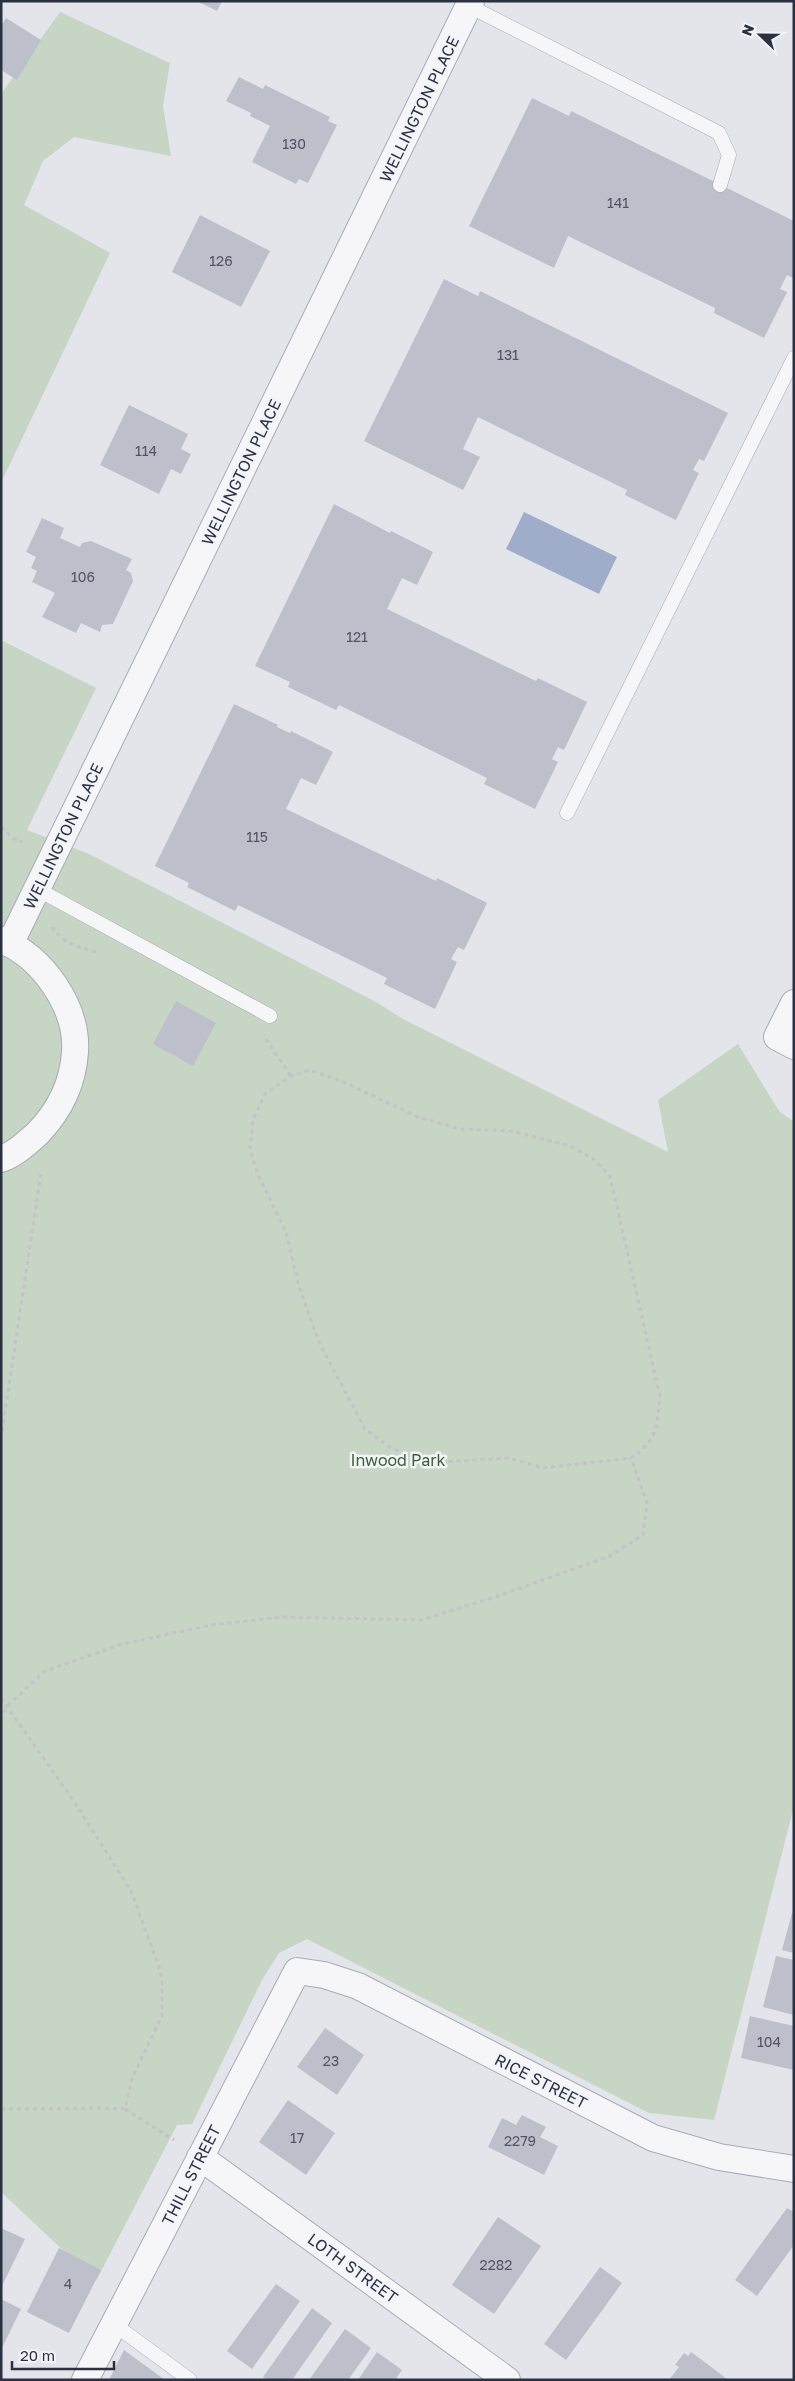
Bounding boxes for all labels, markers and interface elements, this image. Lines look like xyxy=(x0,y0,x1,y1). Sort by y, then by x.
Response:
north arrow xyxy=(735,10,785,60)
text: N xyxy=(738,22,757,38)
street label: WELLINGTON PLACE xyxy=(375,33,463,185)
house number: 130 xyxy=(282,135,306,152)
house number: 141 xyxy=(607,194,629,211)
house number: 126 xyxy=(209,252,233,269)
house number: 131 xyxy=(497,346,519,363)
street label: WELLINGTON PLACE xyxy=(197,396,285,548)
house number: 114 xyxy=(135,442,157,459)
house number: 106 xyxy=(71,568,95,585)
house number: 121 xyxy=(346,628,368,645)
street label: WELLINGTON PLACE xyxy=(19,760,107,912)
house number: 115 xyxy=(246,828,268,845)
park label: Inwood Park xyxy=(350,1450,446,1470)
house number: 104 xyxy=(757,2033,781,2050)
street label: RICE STREET xyxy=(491,2049,591,2113)
house number: 23 xyxy=(323,2052,339,2069)
street label: THILL STREET xyxy=(157,2121,225,2228)
house number: 17 xyxy=(290,2129,304,2146)
house number: 2279 xyxy=(504,2132,536,2149)
street label: LOTH STREET xyxy=(304,2229,402,2307)
house number: 2282 xyxy=(480,2256,512,2273)
house number: 4 xyxy=(64,2275,72,2292)
scale bar xyxy=(12,2338,115,2370)
text: 20 m xyxy=(20,2346,55,2364)

